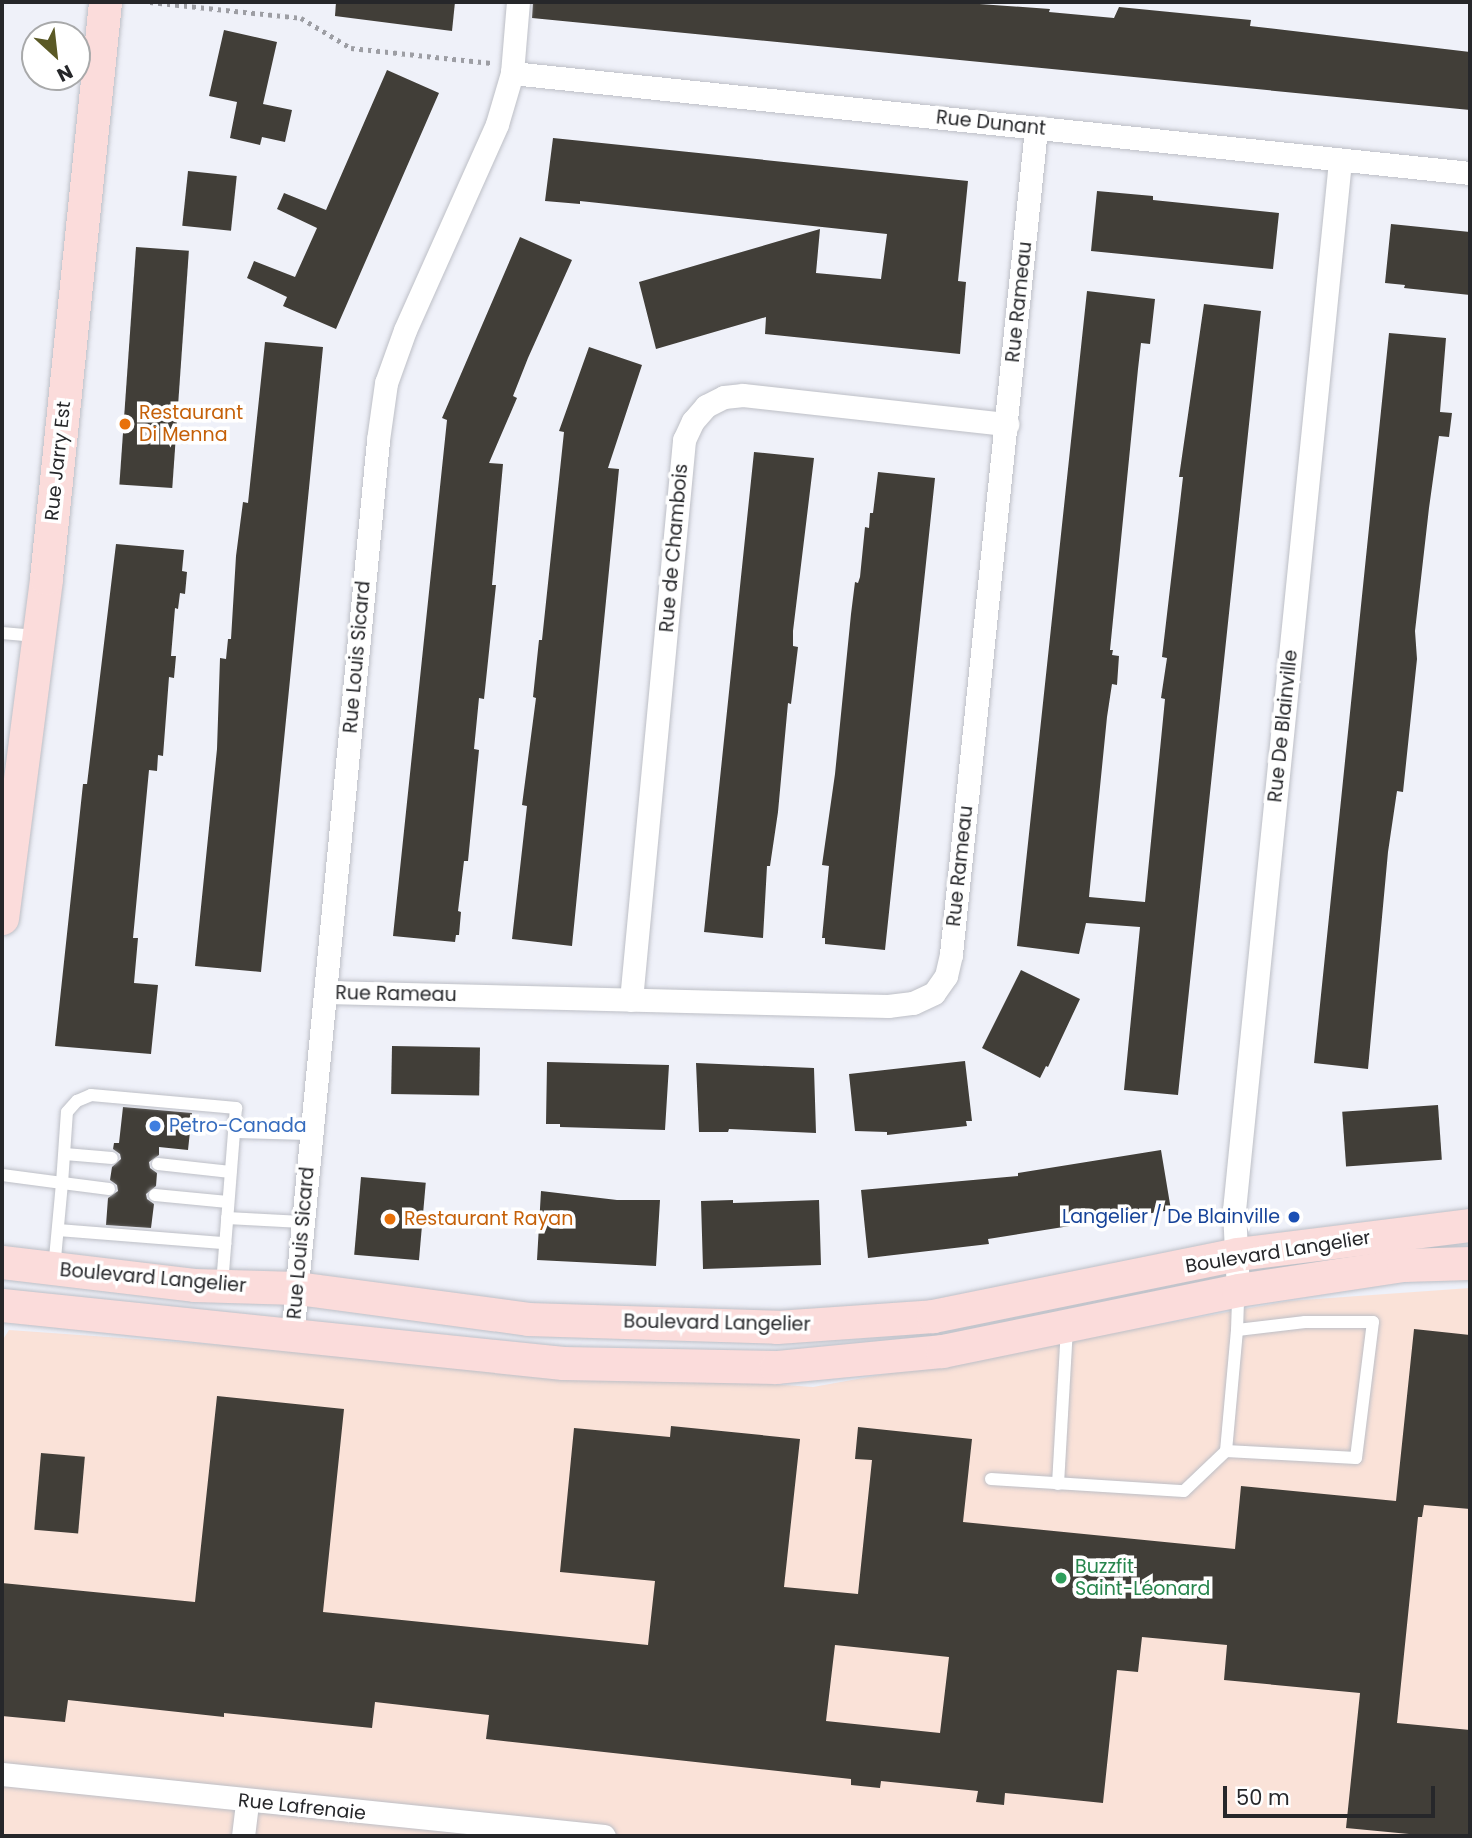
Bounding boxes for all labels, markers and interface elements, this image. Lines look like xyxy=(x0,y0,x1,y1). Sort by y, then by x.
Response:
north arrow xyxy=(21,21,91,91)
text: N xyxy=(52,58,77,89)
street label: Rue Dunant xyxy=(935,106,1047,140)
street label: Rue Rameau xyxy=(1001,240,1037,364)
street label: Rue Jarry Est xyxy=(40,400,76,522)
place label: Restaurant Di Menna xyxy=(139,402,243,446)
marker: Restaurant Di Menna xyxy=(117,416,133,432)
street label: Rue de Chambois xyxy=(655,463,693,633)
street label: Rue Louis Sicard xyxy=(339,580,375,734)
street label: Rue De Blainville xyxy=(1264,649,1302,803)
street label: Rue Rameau xyxy=(942,804,978,928)
street label: Rue Rameau xyxy=(335,982,457,1006)
place label: Petro-Canada xyxy=(169,1115,307,1137)
marker: Petro-Canada xyxy=(147,1118,163,1134)
street label: Rue Louis Sicard xyxy=(283,1166,319,1320)
place label: Langelier / De Blainville xyxy=(1062,1206,1280,1228)
place label: Restaurant Rayan xyxy=(404,1208,573,1230)
marker: Langelier / De Blainville xyxy=(1286,1209,1302,1225)
marker: Restaurant Rayan xyxy=(382,1211,398,1227)
street label: Boulevard Langelier xyxy=(1184,1226,1372,1278)
street label: Boulevard Langelier xyxy=(59,1258,247,1298)
street label: Boulevard Langelier xyxy=(623,1310,811,1336)
place label: Buzzfit Saint-Léonard xyxy=(1075,1556,1210,1600)
marker: Buzzfit Saint-Léonard xyxy=(1053,1570,1069,1586)
scale bar xyxy=(1227,1772,1439,1816)
text: 50 m xyxy=(1236,1783,1290,1812)
street label: Rue Lafrenaie xyxy=(237,1789,367,1825)

